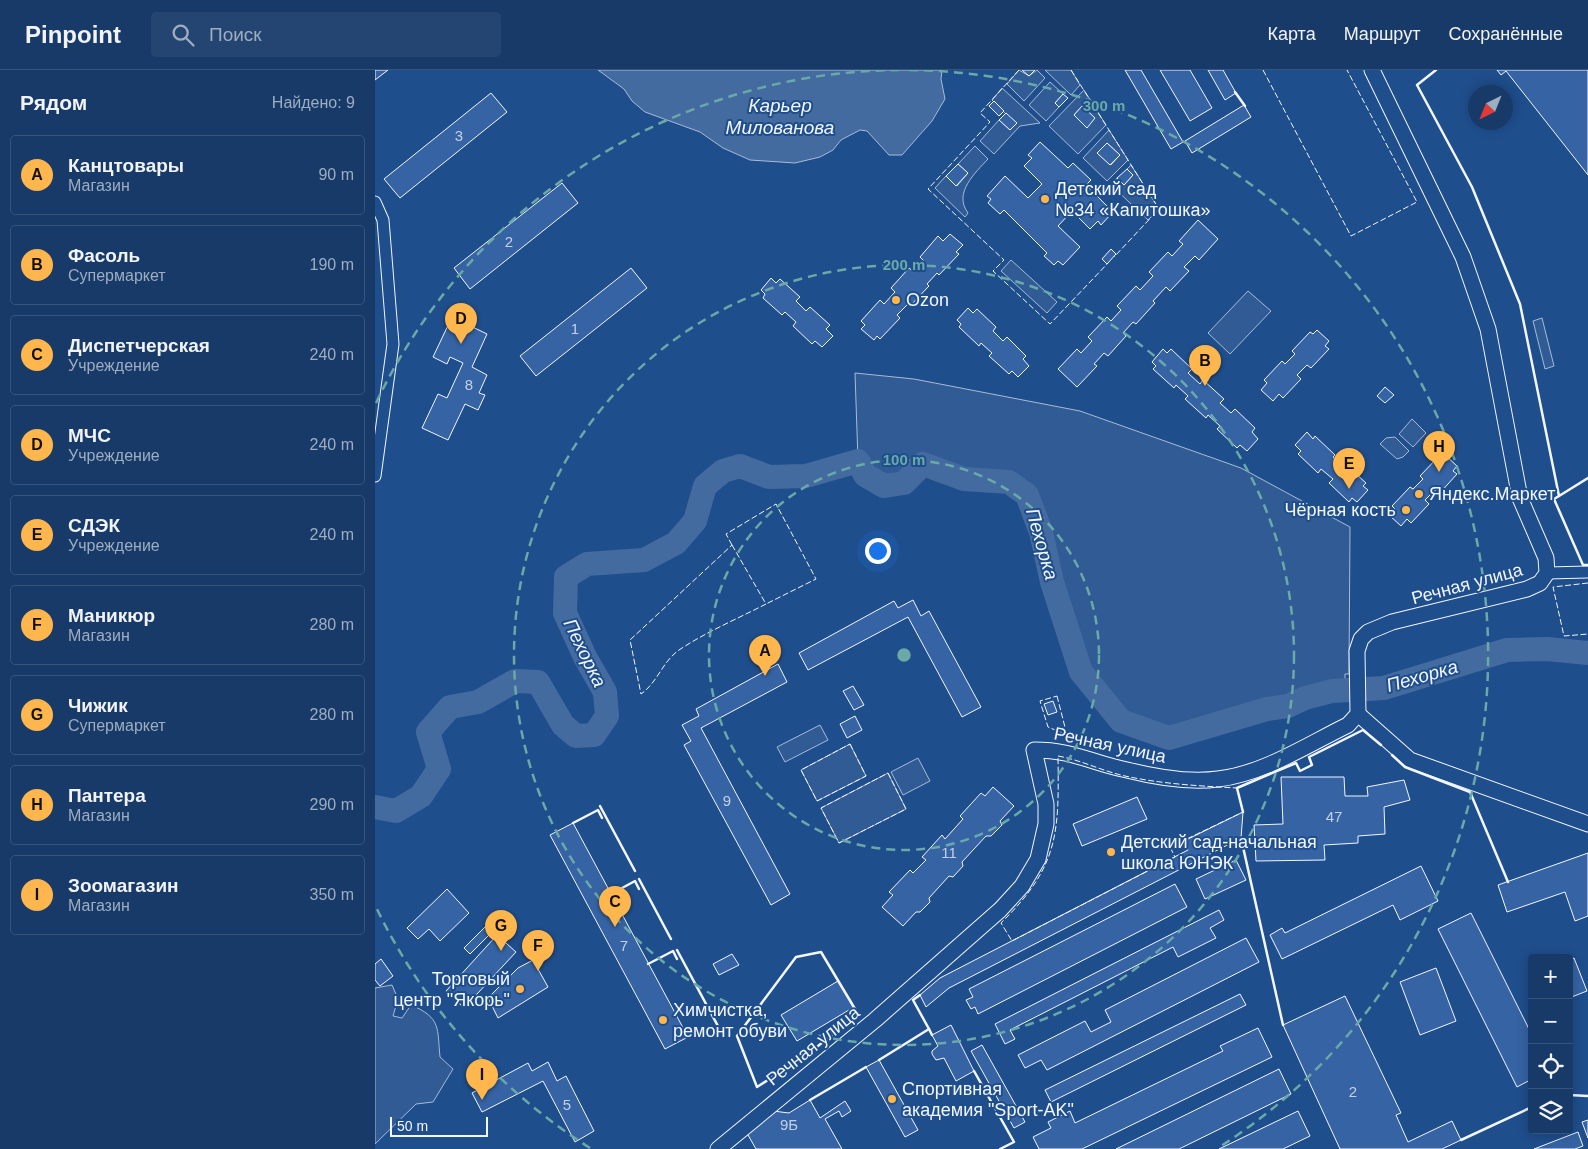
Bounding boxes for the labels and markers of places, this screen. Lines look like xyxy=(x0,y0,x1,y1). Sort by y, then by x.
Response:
place label: Детский сад №34 «Капитошка» xyxy=(1055,179,1210,220)
marker: Детский сад №34 «Капитошка» xyxy=(1039,193,1051,205)
place label: Ozon xyxy=(906,290,949,310)
marker: Ozon xyxy=(890,294,902,306)
pin: D xyxy=(445,303,477,344)
pin: B xyxy=(1189,345,1221,386)
pin: H xyxy=(1423,431,1455,472)
pin: E xyxy=(1333,448,1365,489)
place label: Яндекс.Маркет xyxy=(1429,484,1555,504)
marker: Яндекс.Маркет xyxy=(1413,488,1425,500)
place label: Чёрная кость xyxy=(1285,500,1396,520)
marker: Чёрная кость xyxy=(1400,504,1412,516)
pin: A xyxy=(749,635,781,676)
centre of rings xyxy=(895,646,913,664)
place label: Детский сад-начальная школа ЮНЭК xyxy=(1121,832,1317,873)
marker: Детский сад-начальная школа ЮНЭК xyxy=(1105,846,1117,858)
pin: C xyxy=(599,886,631,927)
pin: G xyxy=(485,910,517,951)
pin: F xyxy=(522,930,554,971)
place label: Торговый центр "Якорь" xyxy=(393,969,510,1010)
marker: Торговый центр "Якорь" xyxy=(514,983,526,995)
place label: Химчистка, ремонт обуви xyxy=(673,1000,787,1041)
marker: Химчистка, ремонт обуви xyxy=(657,1014,669,1026)
pin: I xyxy=(466,1059,498,1100)
place label: Спортивная академия "Sport-AK" xyxy=(902,1079,1074,1120)
marker: Спортивная академия "Sport-AK" xyxy=(886,1093,898,1105)

